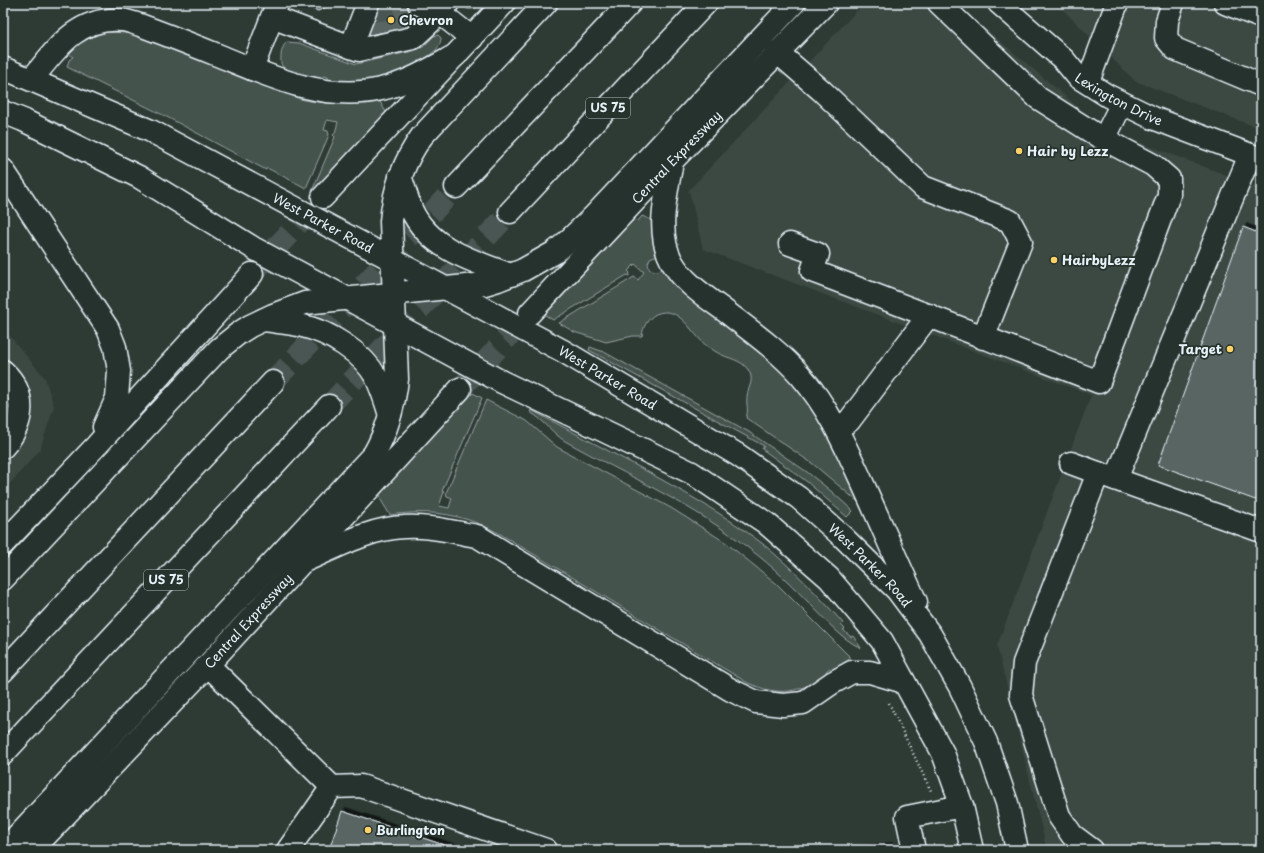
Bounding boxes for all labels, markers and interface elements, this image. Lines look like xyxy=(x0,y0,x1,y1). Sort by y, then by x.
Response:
place label: Chevron xyxy=(399,10,453,29)
marker: Chevron xyxy=(386,15,396,25)
street label: Lexington Drive xyxy=(1072,68,1165,130)
road number: US 75 xyxy=(586,98,630,118)
street label: Central Expressway xyxy=(627,106,726,208)
place label: Hair by Lezz xyxy=(1027,141,1108,160)
marker: Hair by Lezz xyxy=(1014,146,1024,156)
street label: West Parker Road xyxy=(270,188,377,257)
place label: HairbyLezz xyxy=(1062,250,1135,269)
marker: HairbyLezz xyxy=(1049,255,1059,265)
place label: Target xyxy=(1179,339,1222,358)
street label: West Parker Road xyxy=(555,341,661,414)
marker: Target xyxy=(1225,344,1235,354)
street label: West Parker Road xyxy=(825,519,917,611)
street label: Central Expressway xyxy=(199,569,296,672)
road number: US 75 xyxy=(144,570,188,590)
place label: Burlington xyxy=(376,820,445,839)
marker: Burlington xyxy=(363,825,373,835)

